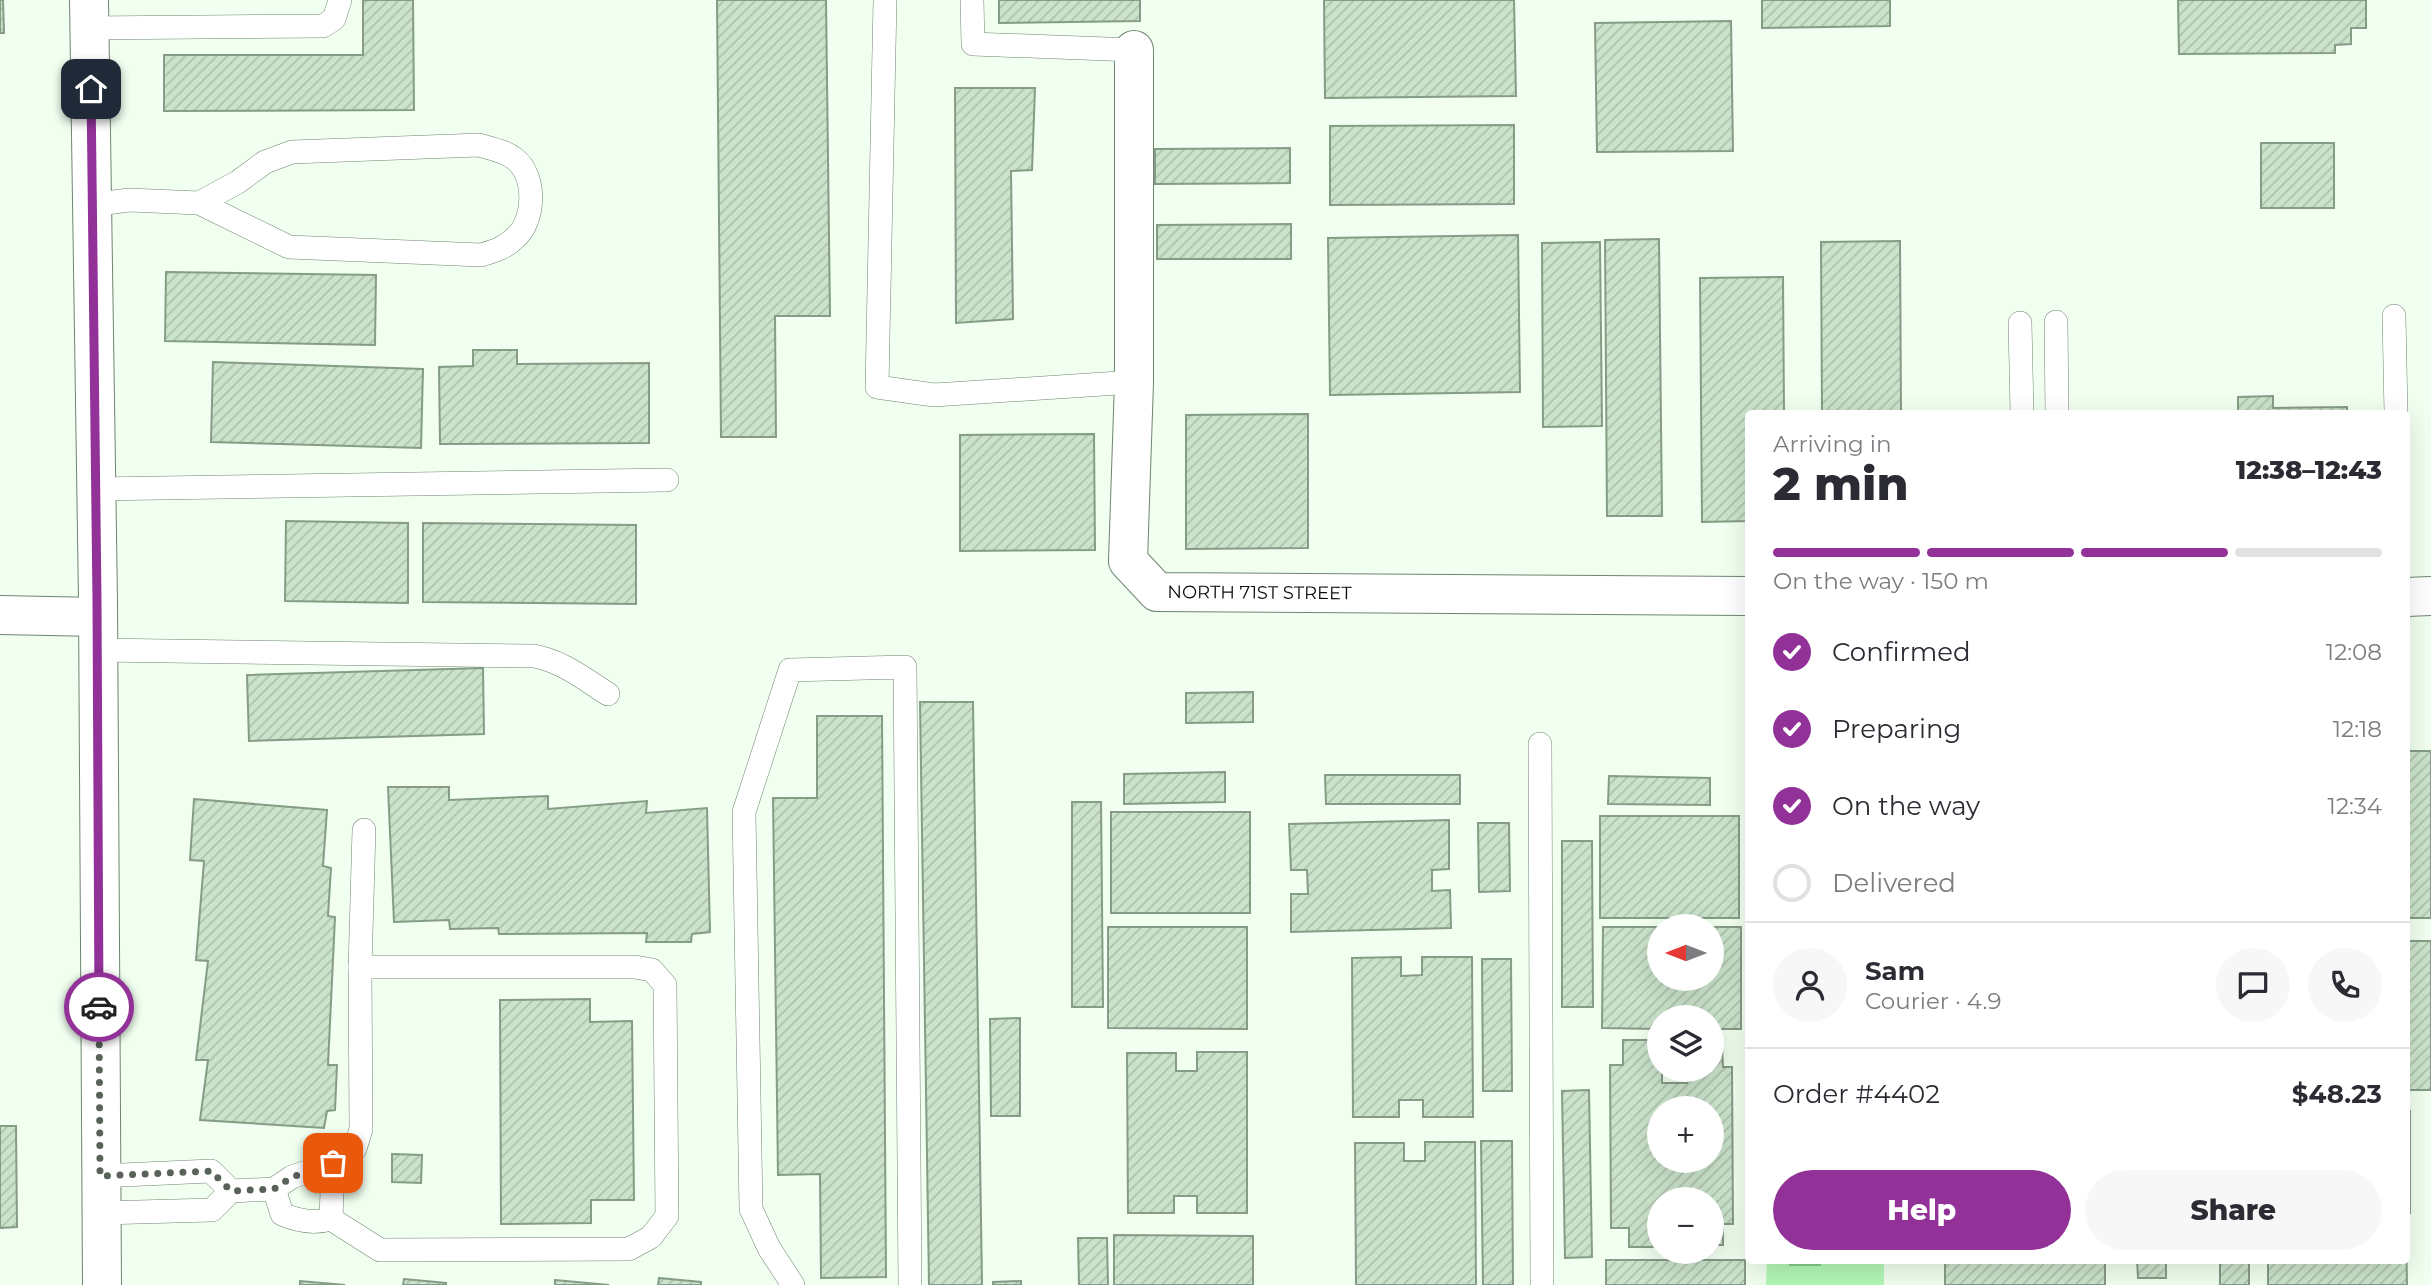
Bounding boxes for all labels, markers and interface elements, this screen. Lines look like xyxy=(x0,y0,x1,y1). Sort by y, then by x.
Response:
pin xyxy=(61,59,121,119)
icon: home xyxy=(72,70,110,108)
text: Arriving in xyxy=(1773,430,1892,458)
text: 12:38–12:43 xyxy=(2236,454,2382,486)
text: 2 min xyxy=(1773,455,1908,512)
text: On the way · 150 m xyxy=(1773,567,1989,595)
street label: NORTH 71ST STREET xyxy=(1167,581,1352,604)
icon: check xyxy=(1773,633,1811,671)
text: Confirmed xyxy=(1832,636,1971,668)
text: 12:08 xyxy=(2326,638,2382,666)
icon: check xyxy=(1773,710,1811,748)
text: Preparing xyxy=(1832,713,1961,745)
text: 12:18 xyxy=(2333,715,2382,743)
icon: check xyxy=(1773,787,1811,825)
text: On the way xyxy=(1832,790,1980,822)
text: 12:34 xyxy=(2328,792,2382,820)
text: Delivered xyxy=(1832,867,1956,899)
north arrow xyxy=(1647,914,1724,990)
map controls xyxy=(1647,914,1724,1264)
button: person xyxy=(1773,948,1847,1022)
button: chat xyxy=(2216,948,2290,1022)
button: phone xyxy=(2308,948,2382,1022)
text: Sam xyxy=(1865,955,1925,987)
courier xyxy=(64,972,134,1042)
text: Courier · 4.9 xyxy=(1865,987,2001,1015)
icon: car xyxy=(80,988,118,1026)
button: layers xyxy=(1647,1005,1724,1082)
text: Order #4402 xyxy=(1773,1078,1940,1110)
text: $48.23 xyxy=(2292,1078,2382,1110)
button: + xyxy=(1647,1096,1724,1173)
pin xyxy=(303,1133,363,1193)
icon: bag xyxy=(314,1144,352,1182)
button: Help xyxy=(1773,1170,2071,1250)
button: Share xyxy=(2085,1170,2382,1250)
button: − xyxy=(1647,1187,1724,1264)

